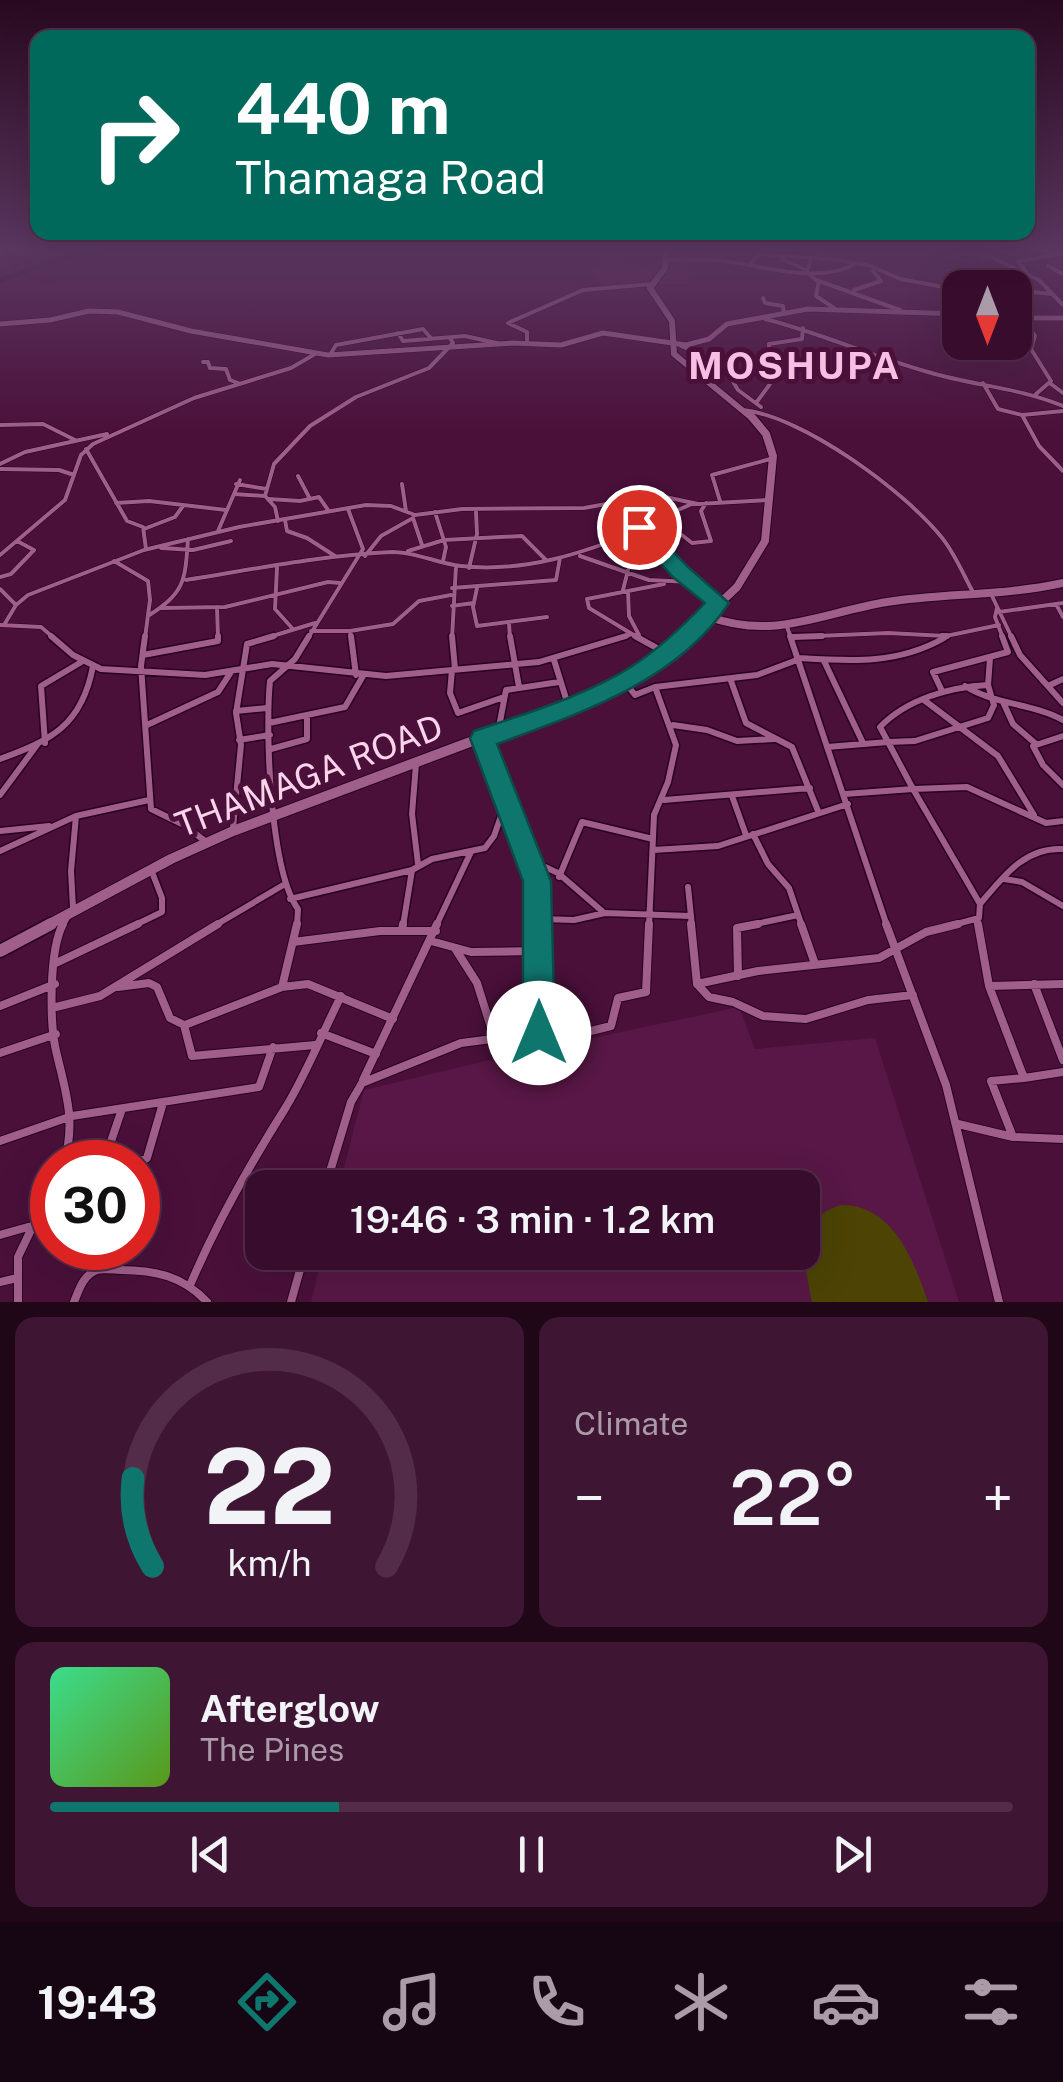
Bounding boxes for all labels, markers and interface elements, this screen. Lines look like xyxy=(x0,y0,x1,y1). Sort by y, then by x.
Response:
text: 440 m xyxy=(235,67,450,150)
icon: right xyxy=(70,70,200,200)
text: Thamaga Road xyxy=(235,151,546,204)
north arrow xyxy=(942,270,1032,360)
map controls xyxy=(942,270,1032,360)
district label: MOSHUPA xyxy=(688,343,902,388)
pin xyxy=(597,485,682,570)
icon: arrive xyxy=(612,500,667,555)
street label: THAMAGA ROAD xyxy=(169,706,448,845)
position arrow xyxy=(487,981,591,1085)
speed limit sign: 30 xyxy=(30,1140,160,1270)
text: 19:46 · 3 min · 1.2 km xyxy=(350,1197,715,1242)
text: Climate xyxy=(574,1405,688,1442)
text: 22 xyxy=(203,1425,336,1547)
text: 22° xyxy=(730,1454,857,1542)
text: − xyxy=(574,1466,605,1530)
text: + xyxy=(983,1466,1013,1530)
text: km/h xyxy=(227,1542,312,1584)
text: Afterglow xyxy=(200,1686,380,1731)
text: The Pines xyxy=(200,1731,344,1768)
icon: previous xyxy=(183,1827,238,1882)
icon: pause xyxy=(504,1827,559,1882)
icon: next xyxy=(825,1827,880,1882)
icon: directions xyxy=(232,1967,302,2037)
icon: music xyxy=(377,1967,447,2037)
icon: phone xyxy=(522,1967,592,2037)
icon: climate xyxy=(666,1967,736,2037)
icon: car xyxy=(811,1967,881,2037)
icon: filters xyxy=(956,1967,1026,2037)
text: 19:43 xyxy=(37,1976,158,2029)

